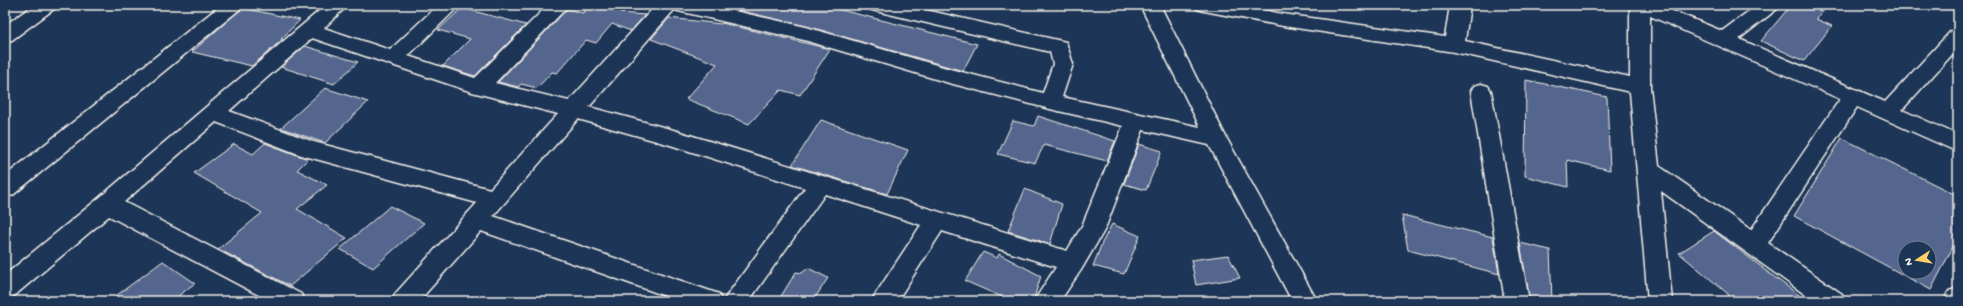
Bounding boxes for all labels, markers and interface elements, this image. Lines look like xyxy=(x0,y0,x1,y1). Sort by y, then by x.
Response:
north arrow xyxy=(1897,240,1937,280)
text: N xyxy=(1903,257,1916,266)

